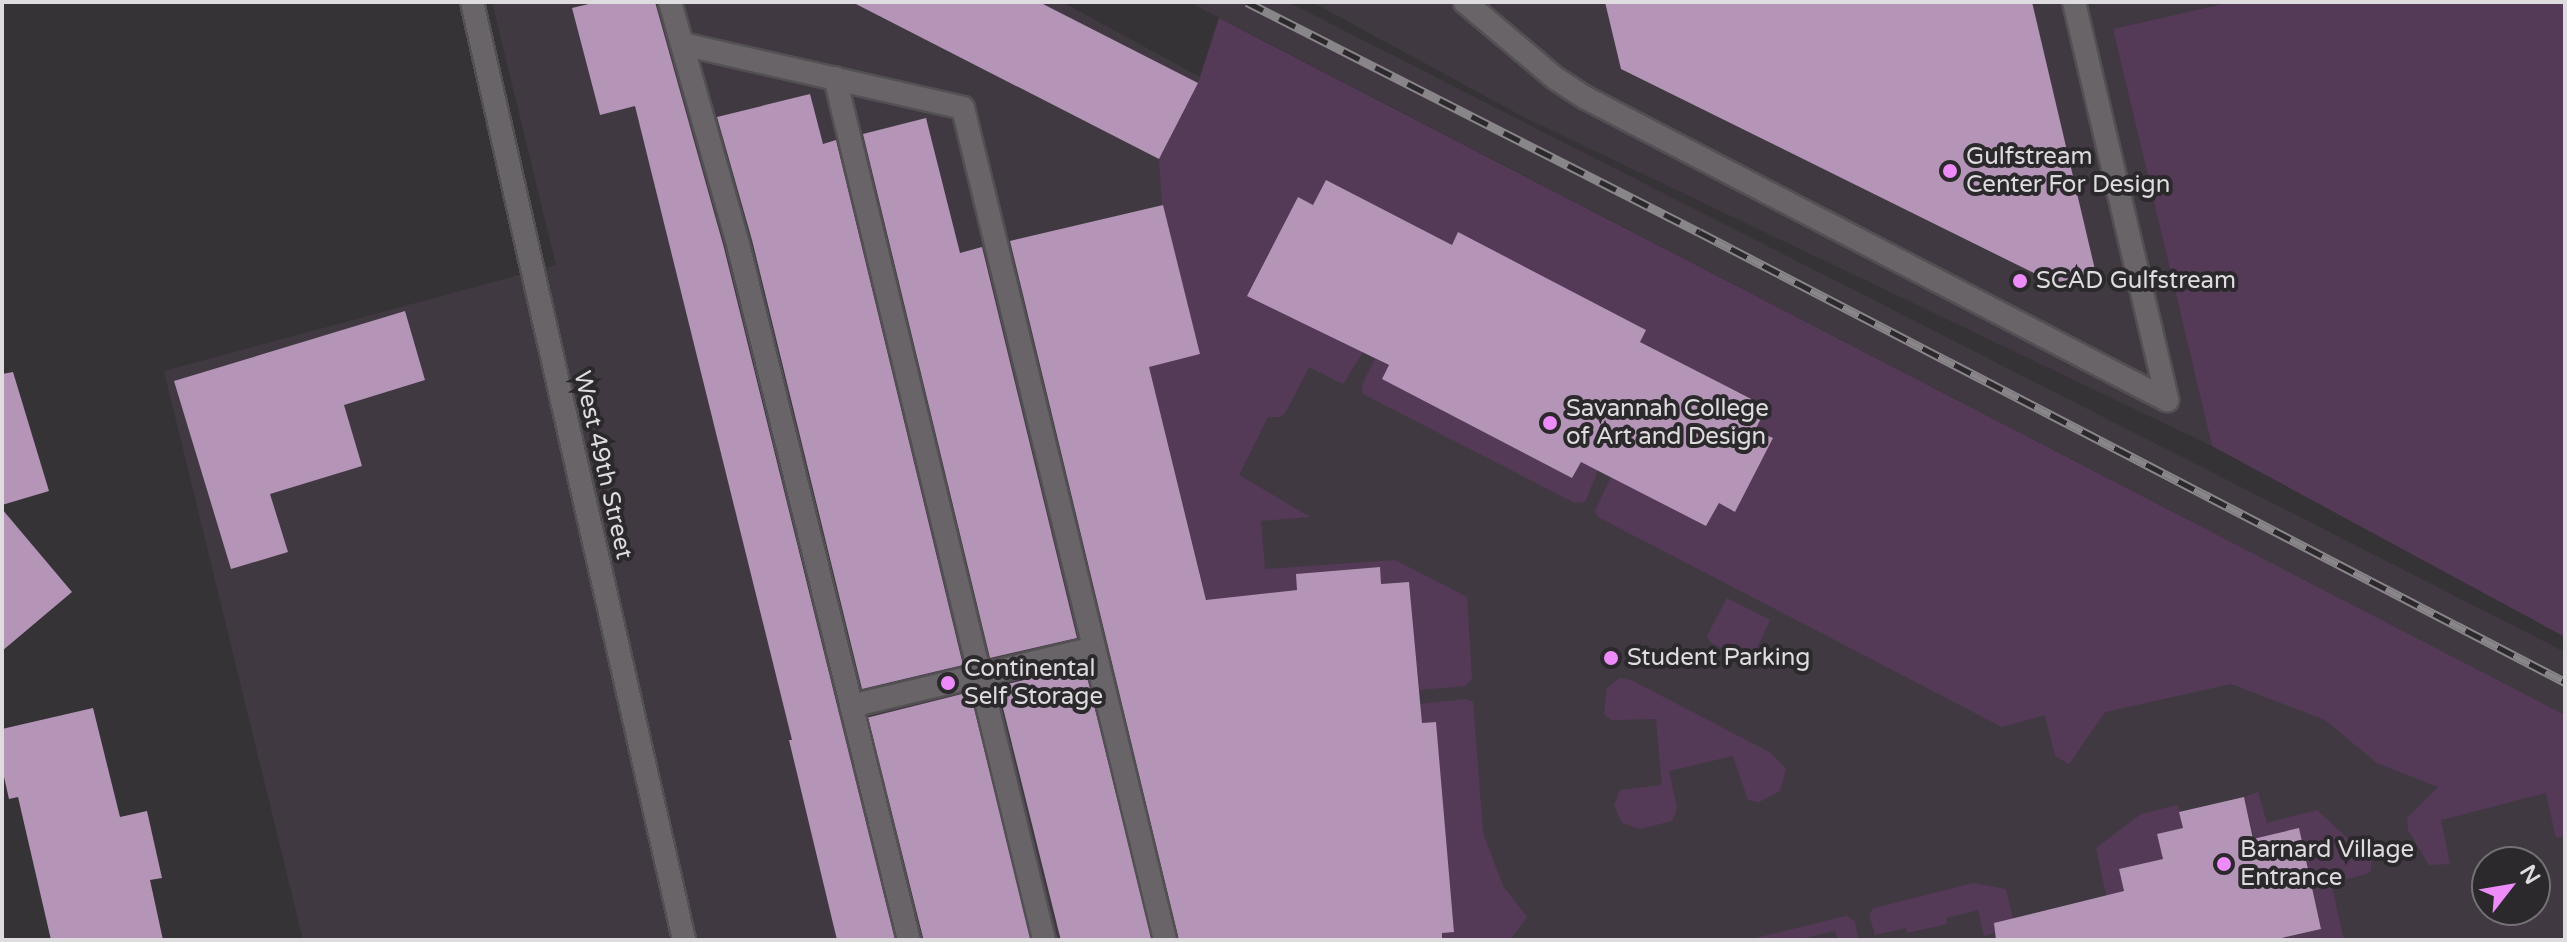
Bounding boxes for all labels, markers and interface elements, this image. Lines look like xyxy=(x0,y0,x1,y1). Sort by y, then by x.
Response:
place label: Gulfstream Center For Design xyxy=(1966,143,2170,199)
marker: Gulfstream Center For Design xyxy=(1941,162,1959,180)
place label: SCAD Gulfstream xyxy=(2036,267,2236,295)
marker: SCAD Gulfstream xyxy=(2011,272,2029,290)
street label: West 49th Street xyxy=(567,368,639,562)
place label: Savannah College of Art and Design xyxy=(1566,395,1769,451)
marker: Savannah College of Art and Design xyxy=(1541,414,1559,432)
place label: Student Parking xyxy=(1627,644,1811,672)
marker: Student Parking xyxy=(1602,649,1620,667)
place label: Continental Self Storage xyxy=(964,655,1103,711)
marker: Continental Self Storage xyxy=(939,674,957,692)
place label: Barnard Village Entrance xyxy=(2240,836,2414,892)
north arrow xyxy=(2471,846,2551,926)
marker: Barnard Village Entrance xyxy=(2215,855,2233,873)
text: N xyxy=(2514,860,2546,889)

